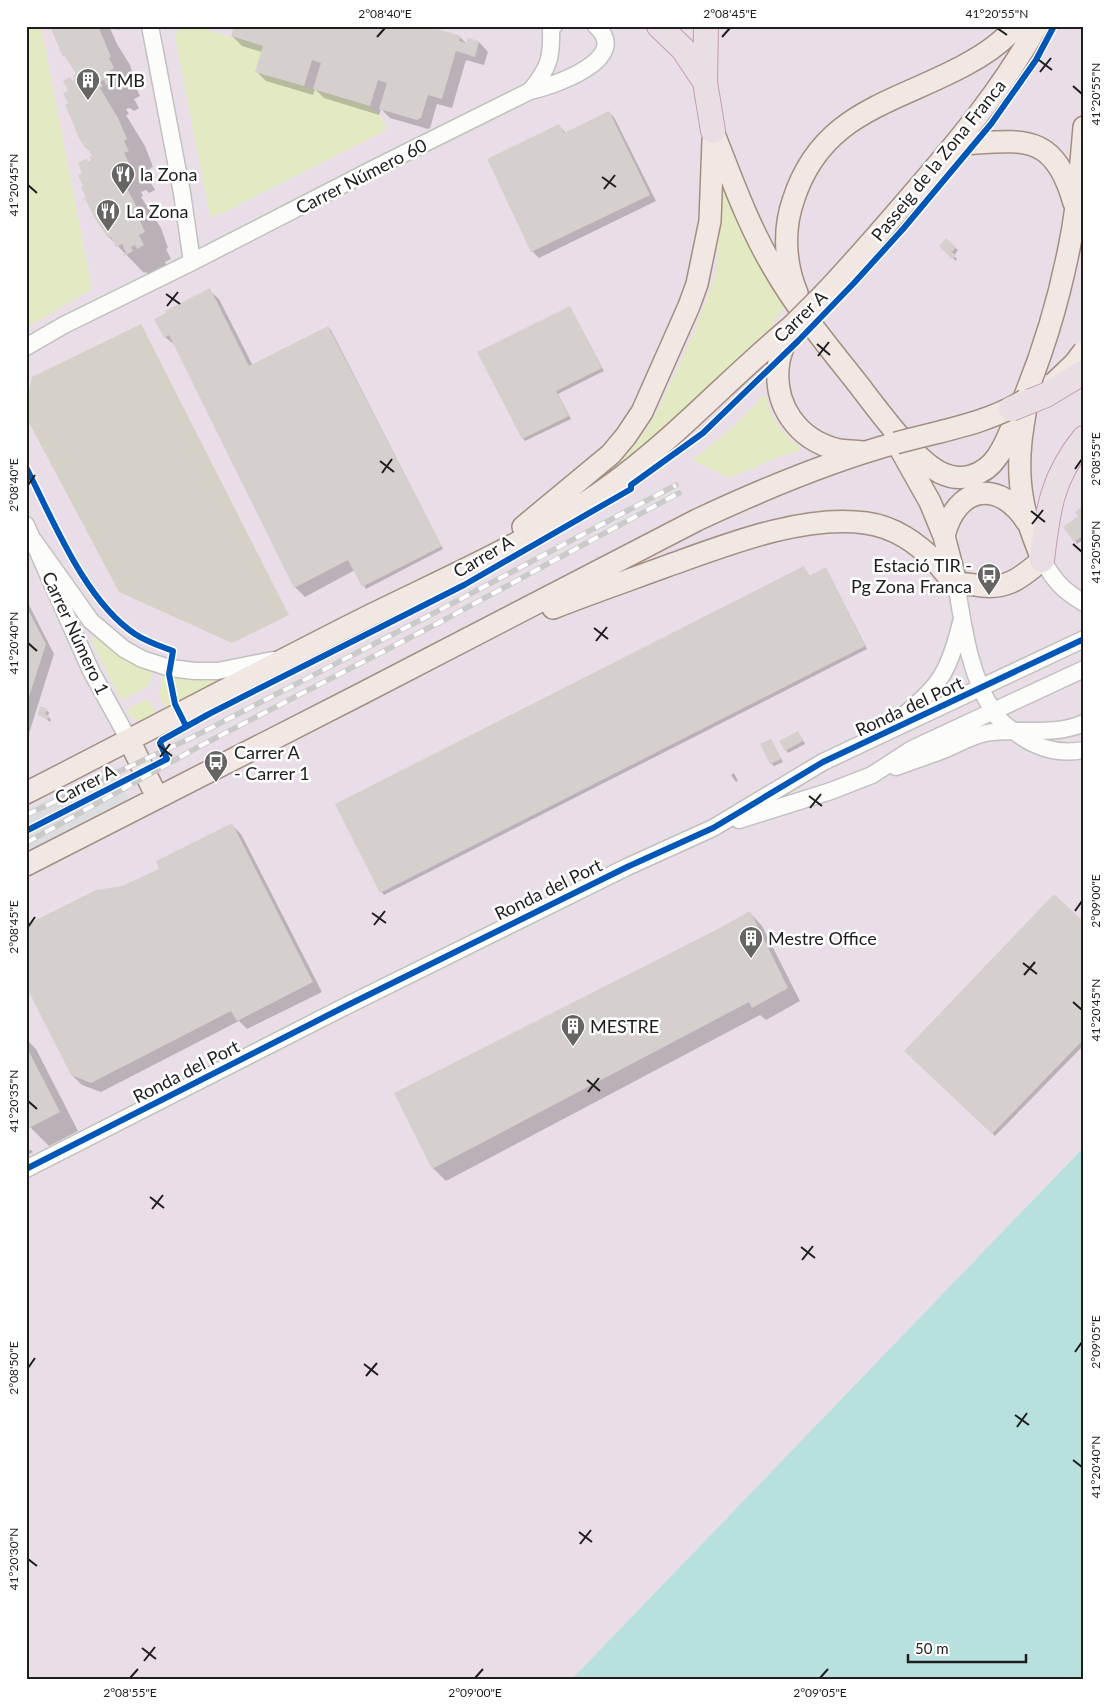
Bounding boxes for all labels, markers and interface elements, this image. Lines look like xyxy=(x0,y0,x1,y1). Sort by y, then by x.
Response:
text: 2°08'40"E xyxy=(358,6,412,21)
text: 2°08'45"E xyxy=(703,6,757,21)
text: 41°20'55"N xyxy=(966,6,1028,21)
text: 41°20'55"N xyxy=(1088,63,1103,125)
building icon: TMB xyxy=(75,67,101,101)
place label: TMB xyxy=(106,69,145,91)
street label: Passeig de la Zona Franca xyxy=(866,75,1010,245)
street label: Carrer Número 60 xyxy=(292,134,430,218)
text: 41°20'45"N xyxy=(6,154,21,216)
restaurant icon: la Zona xyxy=(110,161,136,195)
place label: la Zona xyxy=(140,163,197,185)
restaurant icon: La Zona xyxy=(95,198,121,232)
place label: La Zona xyxy=(126,200,188,222)
street label: Carrer A xyxy=(769,285,832,347)
text: 2°08'55"E xyxy=(1088,432,1103,486)
text: 2°08'40"E xyxy=(6,458,21,512)
text: 41°20'50"N xyxy=(1088,521,1103,583)
street label: Carrer A xyxy=(449,530,518,582)
place label: Estació TIR - Pg Zona Franca xyxy=(851,554,972,597)
bus stop icon: Estació TIR - Pg Zona Franca xyxy=(976,562,1002,596)
street label: Carrer Número 1 xyxy=(38,568,114,698)
text: 41°20'40"N xyxy=(6,612,21,674)
street label: Ronda del Port xyxy=(852,671,967,741)
place label: Carrer A - Carrer 1 xyxy=(234,741,310,784)
bus stop icon: Carrer A - Carrer 1 xyxy=(203,749,229,783)
street label: Carrer A xyxy=(51,759,120,809)
street label: Ronda del Port xyxy=(491,853,606,924)
text: 2°09'00"E xyxy=(1088,874,1103,928)
text: 2°08'45"E xyxy=(6,900,21,954)
building icon: Mestre Office xyxy=(738,925,764,959)
place label: Mestre Office xyxy=(768,927,877,949)
text: 41°20'45"N xyxy=(1088,979,1103,1041)
building icon: MESTRE xyxy=(560,1013,586,1047)
place label: MESTRE xyxy=(590,1015,659,1037)
street label: Ronda del Port xyxy=(129,1034,243,1107)
text: 41°20'35"N xyxy=(6,1070,21,1132)
text: 2°09'05"E xyxy=(1088,1315,1103,1369)
text: 2°08'50"E xyxy=(6,1341,21,1395)
text: 41°20'40"N xyxy=(1088,1436,1103,1498)
text: 41°20'30"N xyxy=(6,1528,21,1590)
scale bar xyxy=(908,1631,1025,1663)
text: 50 m xyxy=(915,1639,949,1657)
text: 2°08'55"E xyxy=(103,1685,157,1700)
text: 2°09'00"E xyxy=(448,1685,502,1700)
text: 2°09'05"E xyxy=(793,1685,847,1700)

